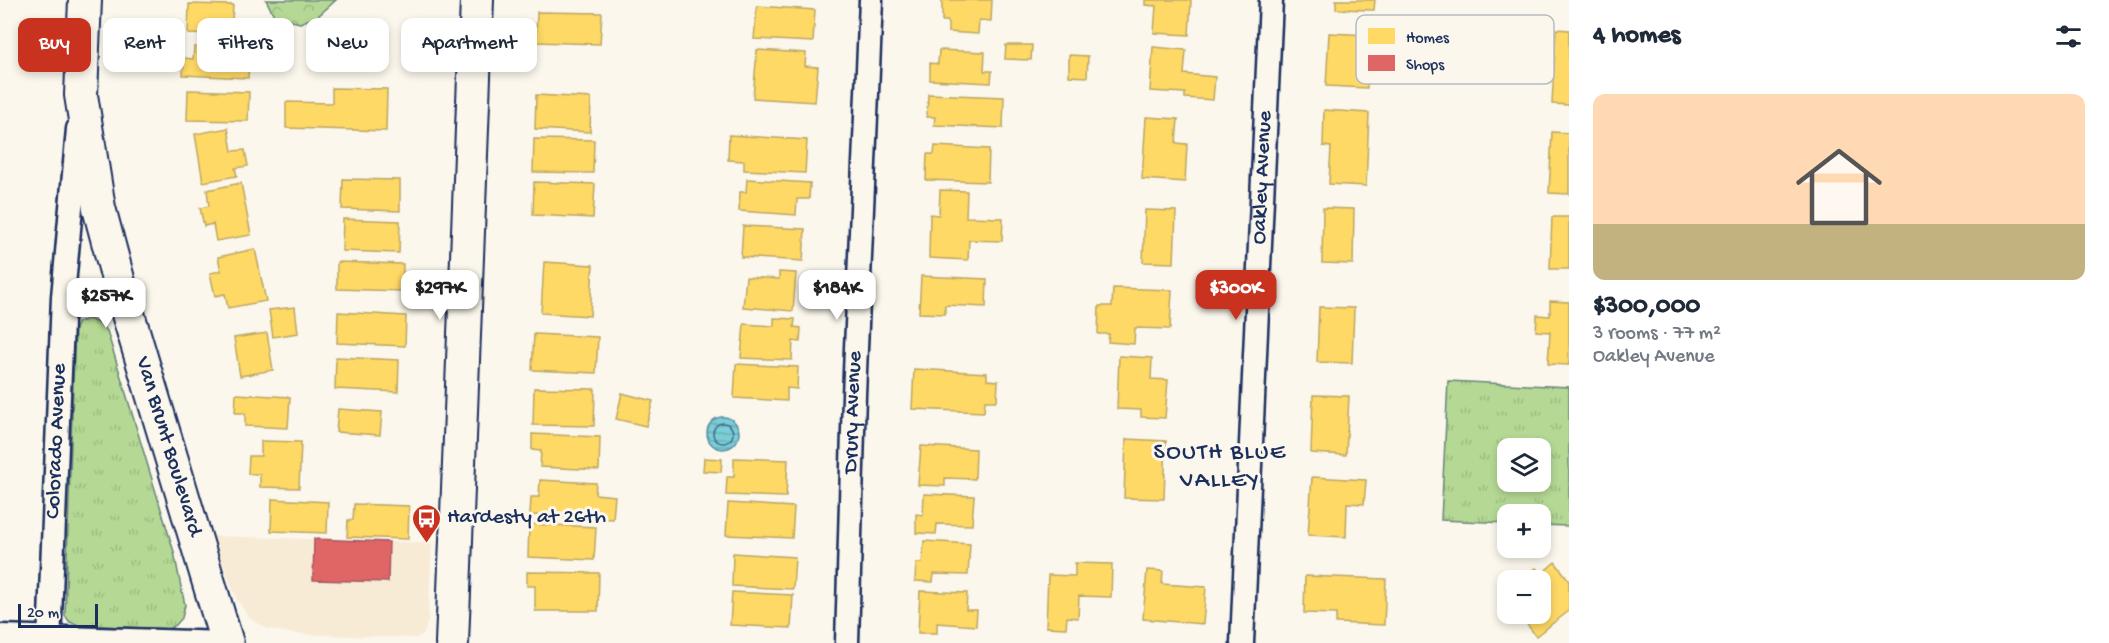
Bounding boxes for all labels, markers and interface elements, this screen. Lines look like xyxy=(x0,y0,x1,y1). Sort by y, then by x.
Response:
legend xyxy=(1356,15,1554,84)
chip: Buy xyxy=(18,18,91,72)
chip: Rent xyxy=(103,18,185,72)
chip: Filters xyxy=(197,18,294,72)
chip: New xyxy=(306,18,389,72)
chip: Apartment xyxy=(401,18,537,72)
icon: filters xyxy=(2052,20,2085,53)
text: 4 homes xyxy=(1593,21,1680,52)
text: Homes xyxy=(1406,30,1450,49)
text: Shops xyxy=(1406,57,1445,76)
street label: Oakley Avenue xyxy=(1247,109,1279,245)
icon: home xyxy=(1785,133,1893,241)
pin: $297K xyxy=(398,270,482,321)
pin: $184K xyxy=(795,270,879,321)
pin: $300K xyxy=(1194,270,1278,321)
pin: $257K xyxy=(64,278,148,329)
text: $297K xyxy=(415,278,465,301)
text: $184K xyxy=(813,278,861,301)
text: $300K xyxy=(1209,278,1263,301)
text: $257K xyxy=(81,286,131,309)
text: $300,000 xyxy=(1593,292,1700,323)
text: 3 rooms · 77 m² xyxy=(1593,323,1721,346)
text: Oakley Avenue xyxy=(1593,346,1715,369)
street label: Drury Avenue xyxy=(839,350,869,476)
street label: Van Brunt Boulevard xyxy=(128,353,208,542)
street label: Colorado Avenue xyxy=(41,362,73,519)
map controls xyxy=(1497,438,1551,624)
button: layers xyxy=(1497,438,1551,492)
district label: SOUTH BLUE VALLEY xyxy=(1154,439,1286,496)
bus stop icon: Hardesty at 26th xyxy=(410,502,442,544)
button: + xyxy=(1497,504,1551,558)
place label: Hardesty at 26th xyxy=(447,505,606,531)
button: − xyxy=(1497,570,1551,624)
scale bar xyxy=(18,601,98,628)
text: 20 m xyxy=(27,605,59,624)

